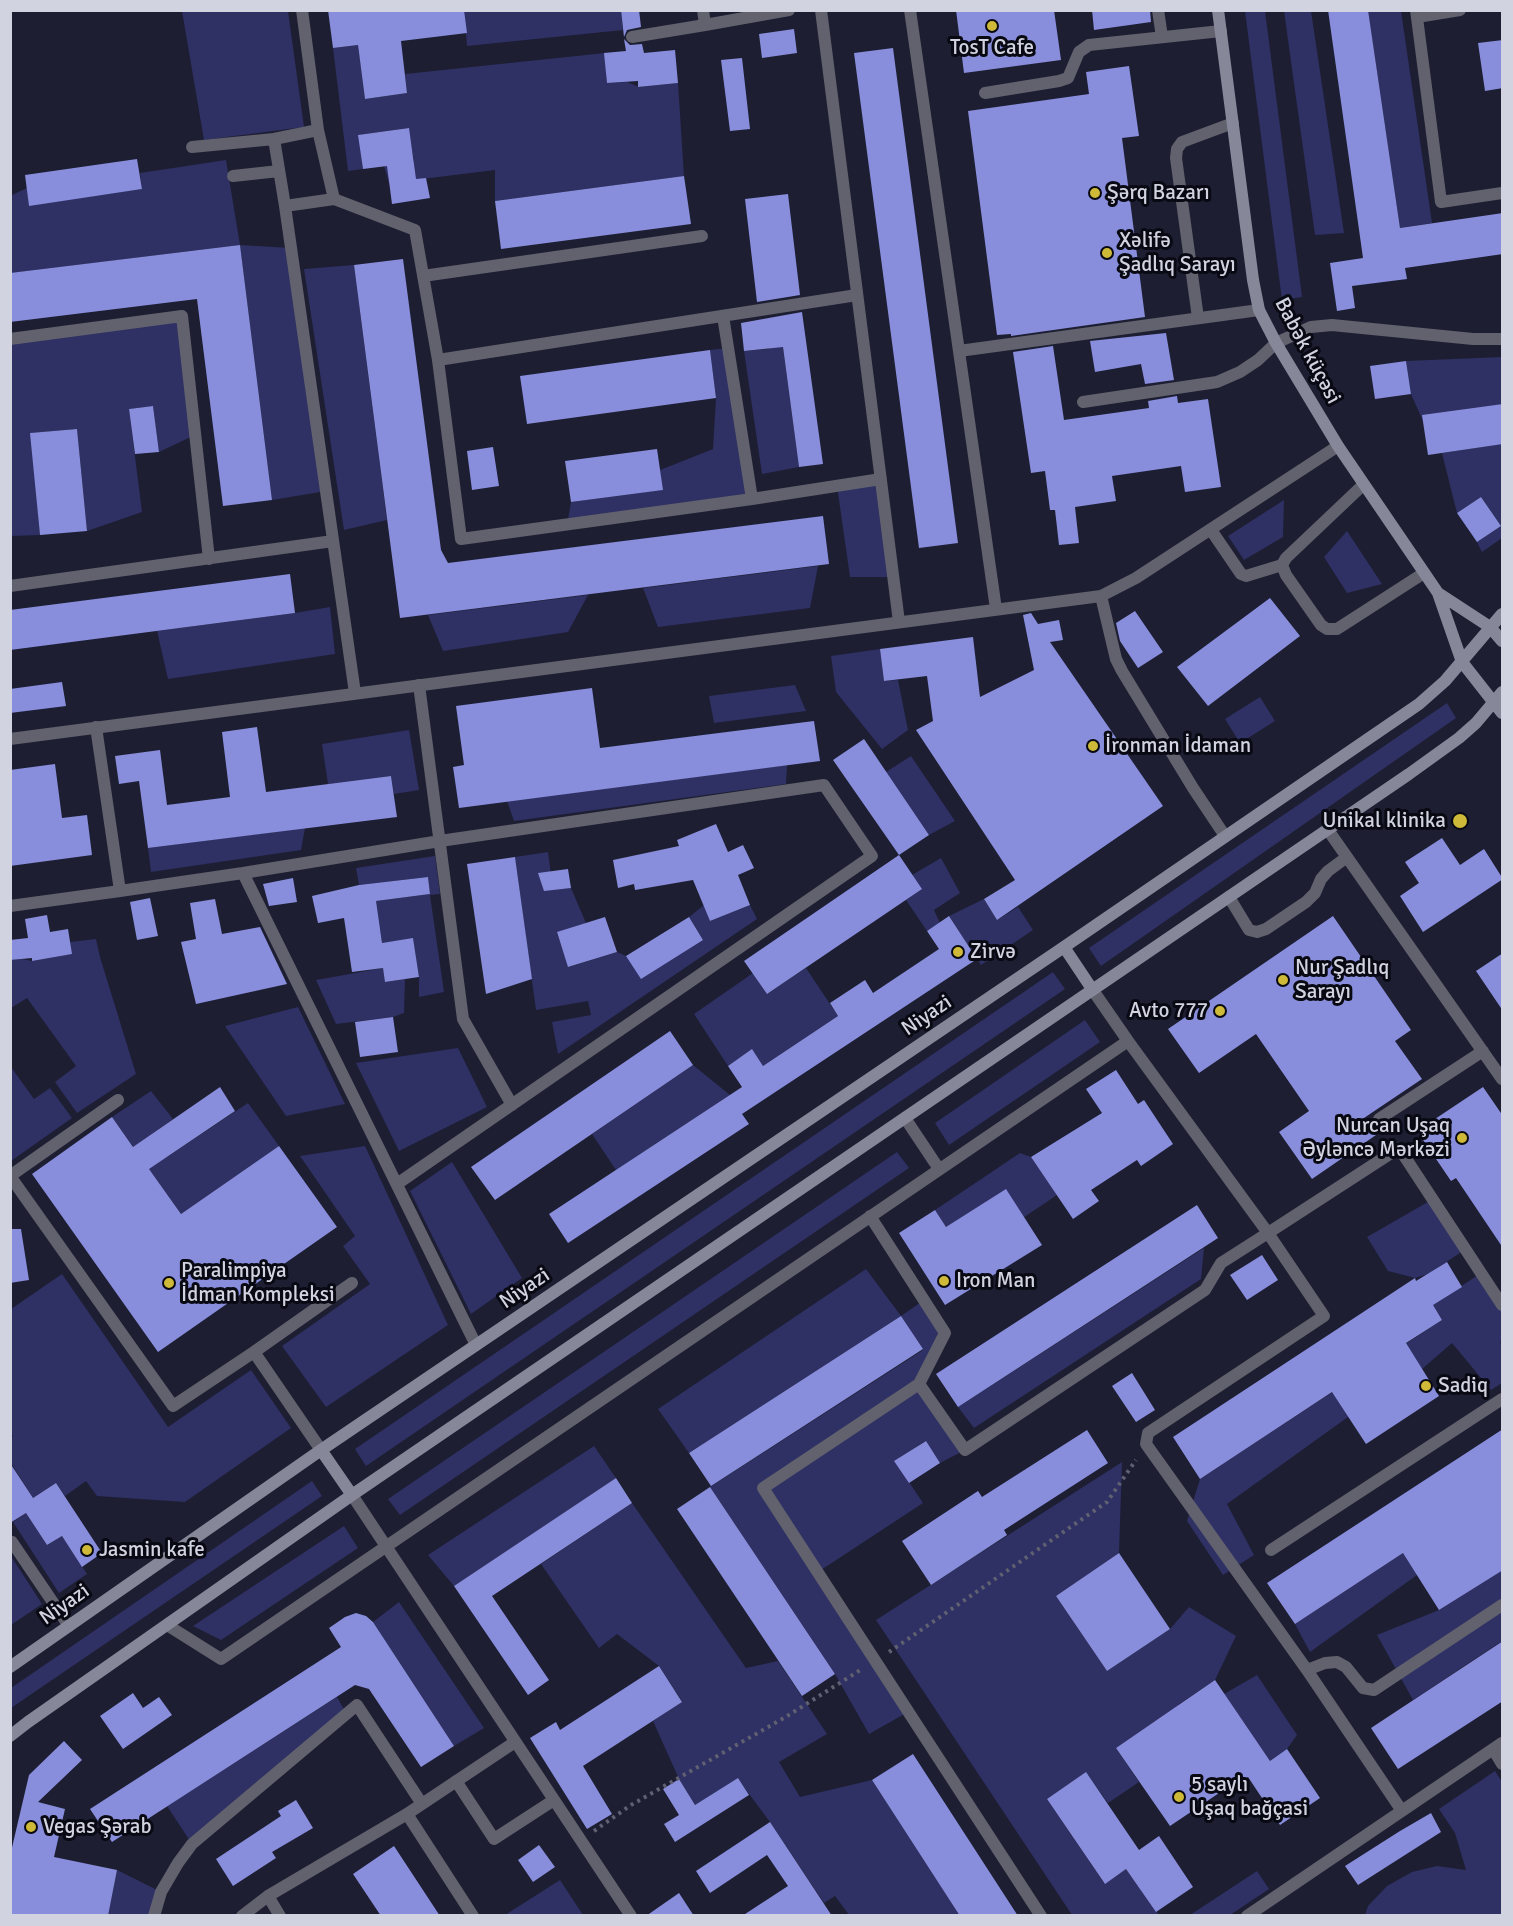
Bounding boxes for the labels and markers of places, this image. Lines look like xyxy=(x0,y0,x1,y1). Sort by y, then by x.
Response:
marker: TosT Cafe xyxy=(985,19,999,33)
place label: TosT Cafe xyxy=(950,35,1034,61)
place label: Şərq Bazarı xyxy=(1107,180,1210,206)
marker: Şərq Bazarı xyxy=(1088,186,1102,200)
place label: Xəlifə Şadlıq Sarayı xyxy=(1119,228,1236,278)
marker: Xəlifə Şadlıq Sarayı xyxy=(1100,246,1114,260)
place label: İronman İdaman xyxy=(1105,733,1251,759)
marker: İronman İdaman xyxy=(1086,739,1100,753)
place label: Unikal klinika xyxy=(1323,808,1446,834)
marker: Unikal klinika xyxy=(1451,812,1469,830)
place label: Zirvə xyxy=(970,939,1016,965)
marker: Zirvə xyxy=(951,945,965,959)
place label: Nur Şadlıq Sarayı xyxy=(1295,955,1389,1005)
marker: Nur Şadlıq Sarayı xyxy=(1276,973,1290,987)
place label: Avto 777 xyxy=(1129,998,1208,1024)
marker: Avto 777 xyxy=(1213,1004,1227,1018)
place label: Nurcan Uşaq Əyləncə Mərkəzi xyxy=(1303,1113,1450,1163)
marker: Nurcan Uşaq Əyləncə Mərkəzi xyxy=(1455,1131,1469,1145)
place label: Paralimpiya İdman Kompleksi xyxy=(181,1258,335,1308)
place label: Iron Man xyxy=(956,1268,1036,1294)
marker: Iron Man xyxy=(937,1274,951,1288)
marker: Paralimpiya İdman Kompleksi xyxy=(162,1276,176,1290)
place label: Sadiq xyxy=(1438,1373,1488,1399)
marker: Sadiq xyxy=(1419,1379,1433,1393)
place label: Jasmin kafe xyxy=(99,1537,205,1563)
marker: Jasmin kafe xyxy=(80,1543,94,1557)
place label: 5 saylı Uşaq bağçasi xyxy=(1191,1772,1308,1822)
marker: 5 saylı Uşaq bağçasi xyxy=(1172,1790,1186,1804)
place label: Vegas Şərab xyxy=(43,1814,152,1840)
marker: Vegas Şərab xyxy=(24,1820,38,1834)

